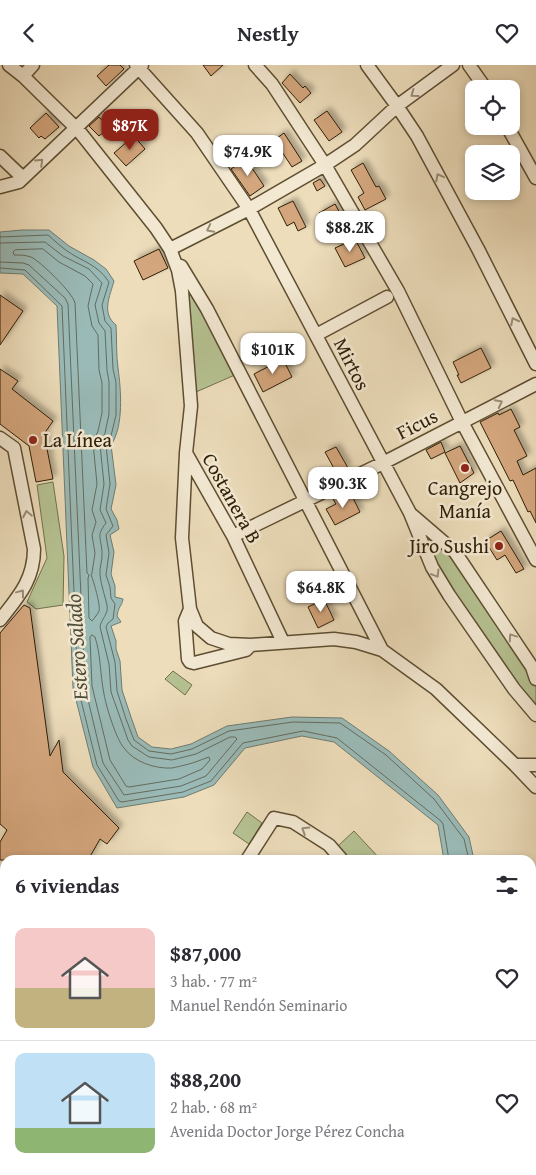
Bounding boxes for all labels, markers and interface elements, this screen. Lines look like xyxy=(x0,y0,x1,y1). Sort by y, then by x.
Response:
text: Nestly xyxy=(237,17,299,49)
icon: back xyxy=(15,19,43,47)
icon: heart xyxy=(493,19,521,47)
map controls xyxy=(465,80,520,200)
button: locate xyxy=(465,80,520,135)
one-way arrow xyxy=(411,88,420,96)
pin: $87K xyxy=(100,109,160,151)
text: $87K xyxy=(113,113,147,137)
pin: $74.9K xyxy=(207,135,289,177)
text: $74.9K xyxy=(224,139,272,163)
button: layers xyxy=(465,145,520,200)
one-way arrow xyxy=(34,159,43,168)
one-way arrow xyxy=(435,173,445,182)
pin: $88.2K xyxy=(309,211,391,253)
text: $88.2K xyxy=(326,215,374,239)
one-way arrow xyxy=(206,223,215,233)
one-way arrow xyxy=(510,317,520,326)
street label: Mirtos xyxy=(327,332,378,395)
pin: $101K xyxy=(238,333,308,375)
text: $101K xyxy=(251,337,295,361)
one-way arrow xyxy=(494,399,503,409)
street label: Ficus xyxy=(391,401,443,446)
place label: La Línea xyxy=(43,425,113,454)
marker: La Línea xyxy=(27,434,39,446)
street label: Costanera B xyxy=(196,447,269,548)
marker: Cangrejo Manía xyxy=(459,462,471,474)
pin: $90.3K xyxy=(302,467,384,509)
text: $90.3K xyxy=(319,471,367,495)
place label: Cangrejo Manía xyxy=(428,473,502,525)
one-way arrow xyxy=(22,509,33,518)
place label: Jiro Sushi xyxy=(406,531,489,560)
marker: Jiro Sushi xyxy=(493,540,505,552)
one-way arrow xyxy=(430,568,440,577)
pin: $64.8K xyxy=(280,571,362,613)
text: $64.8K xyxy=(297,575,345,599)
one-way arrow xyxy=(15,589,24,599)
water label: Estero Salado xyxy=(57,593,96,702)
one-way arrow xyxy=(509,633,518,643)
one-way arrow xyxy=(301,826,310,836)
text: 6 viviendas xyxy=(15,870,120,901)
icon: filters xyxy=(493,871,521,899)
text: $87,000 xyxy=(170,938,241,969)
icon: home xyxy=(55,948,115,1008)
icon: heart xyxy=(493,964,521,992)
text: 3 hab. · 77 m² xyxy=(170,969,257,993)
text: Manuel Rendón Seminario xyxy=(170,993,347,1017)
text: $88,200 xyxy=(170,1064,241,1095)
icon: home xyxy=(55,1073,115,1133)
icon: heart xyxy=(493,1089,521,1117)
text: 2 hab. · 68 m² xyxy=(170,1095,257,1119)
text: Avenida Doctor Jorge Pérez Concha xyxy=(170,1119,405,1143)

